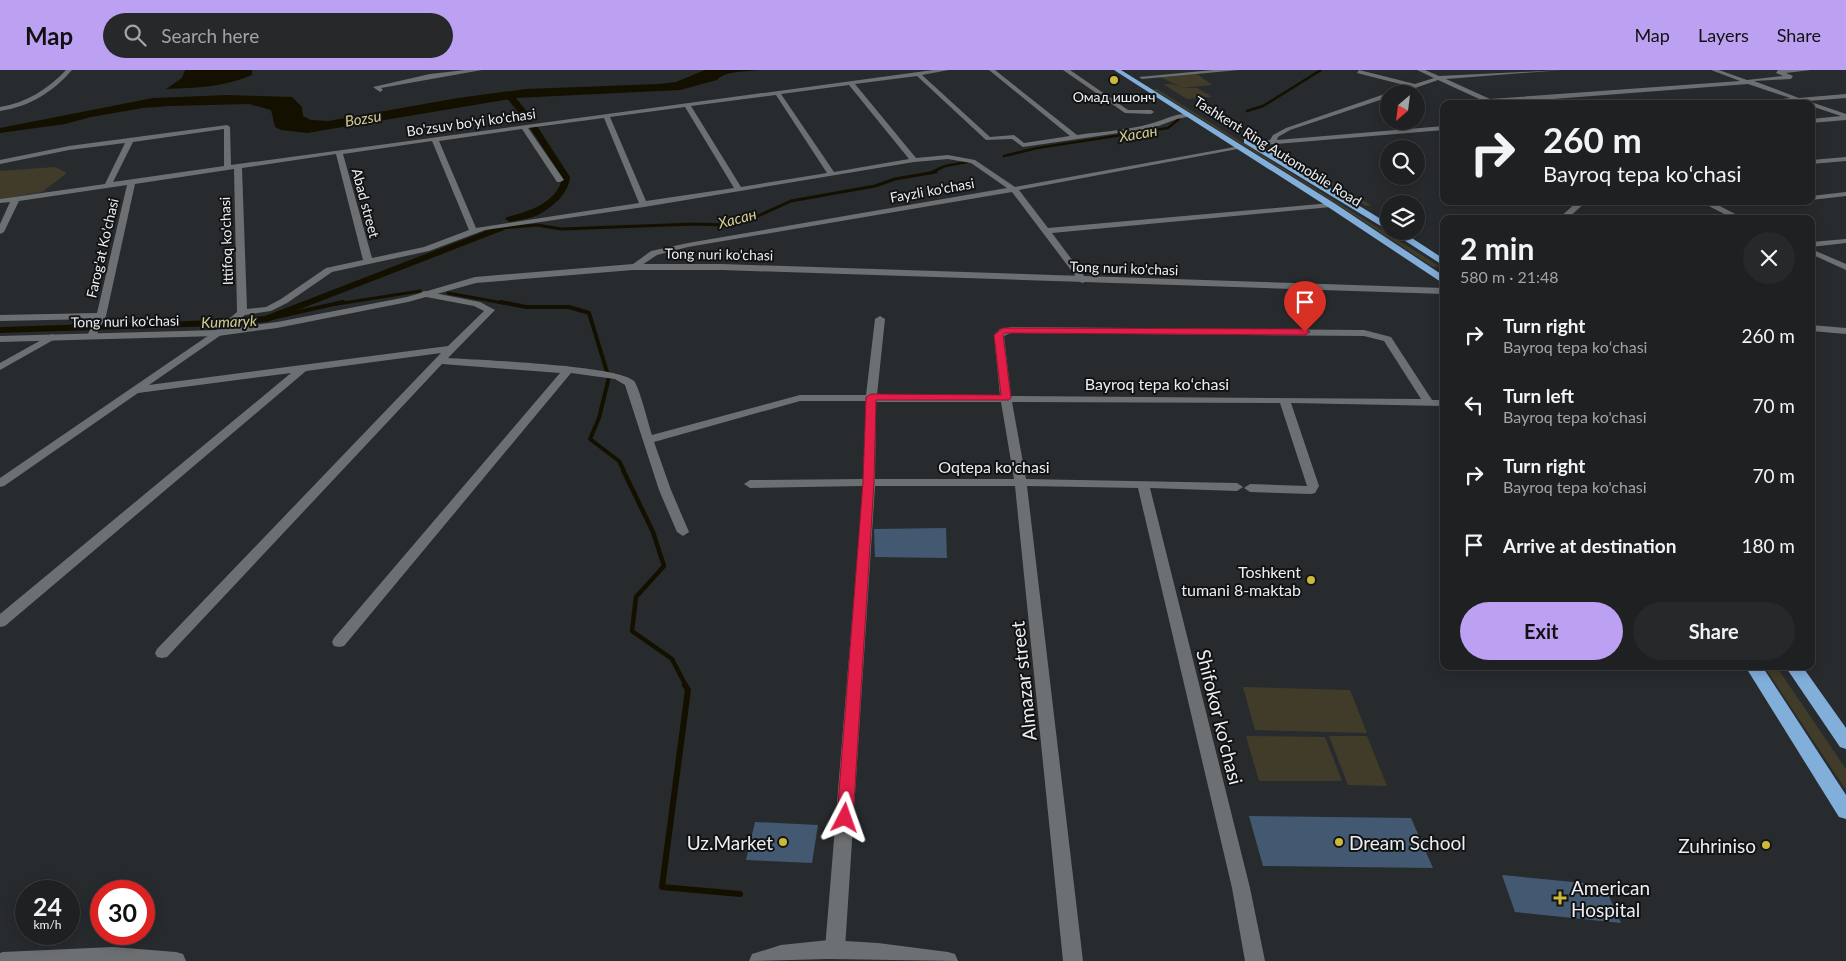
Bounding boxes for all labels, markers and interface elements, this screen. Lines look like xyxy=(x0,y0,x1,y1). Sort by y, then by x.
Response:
search box xyxy=(103,13,453,58)
text: Map xyxy=(25,21,73,50)
icon: search xyxy=(121,21,149,49)
text: Search here xyxy=(161,24,259,47)
text: Map xyxy=(1634,24,1670,46)
text: Layers xyxy=(1698,24,1749,46)
text: Share xyxy=(1777,24,1821,46)
marker: Омад ишонч xyxy=(1108,74,1120,86)
north arrow xyxy=(1380,85,1425,130)
map controls xyxy=(1380,85,1425,240)
place label: Омад ишонч xyxy=(1073,88,1155,105)
street label: Tashkent Ring Automobile Road xyxy=(1191,92,1365,210)
street label: Bo'zsuv bo'yi ko'chasi xyxy=(405,105,537,139)
water label: Bozsu xyxy=(343,106,383,130)
text: 260 m xyxy=(1543,118,1642,160)
icon: right xyxy=(1460,120,1525,185)
water label: Хасан xyxy=(1116,121,1159,145)
button: search xyxy=(1380,140,1425,185)
text: Bayroq tepa koʻchasi xyxy=(1543,160,1742,187)
street label: Abad street xyxy=(349,166,383,240)
street label: Fayzli ko'chasi xyxy=(889,174,975,206)
button: layers xyxy=(1380,195,1425,240)
street label: Farog'at Ko'chasi xyxy=(82,196,122,300)
street label: Ittifoq ko'chasi xyxy=(216,196,236,286)
water label: Хасан xyxy=(715,204,758,232)
text: 2 min xyxy=(1460,230,1534,266)
button: close xyxy=(1743,232,1795,284)
street label: Tong nuri ko'chasi xyxy=(665,245,773,263)
street label: Tong nuri ko'chasi xyxy=(1069,258,1179,278)
text: 580 m · 21:48 xyxy=(1460,267,1559,286)
pin xyxy=(1284,281,1326,332)
icon: arrive xyxy=(1291,288,1319,316)
water label: Kumaryk xyxy=(201,311,258,331)
street label: Tong nuri ko'chasi xyxy=(71,312,179,330)
text: Turn right xyxy=(1503,314,1585,337)
icon: right xyxy=(1460,321,1488,349)
text: 260 m xyxy=(1741,324,1795,347)
text: Bayroq tepa koʻchasi xyxy=(1503,337,1647,356)
street label: Bayroq tepa koʻchasi xyxy=(1085,374,1229,393)
text: Turn left xyxy=(1503,384,1574,407)
icon: left xyxy=(1460,391,1488,419)
text: 70 m xyxy=(1752,394,1795,417)
text: Bayroq tepa ko'chasi xyxy=(1503,407,1647,426)
text: Turn right xyxy=(1503,454,1585,477)
street label: Oqtepa ko'chasi xyxy=(938,457,1050,476)
icon: right xyxy=(1460,461,1488,489)
text: 70 m xyxy=(1752,464,1795,487)
text: Bayroq tepa ko'chasi xyxy=(1503,477,1647,496)
icon: arrive xyxy=(1460,531,1488,559)
text: Arrive at destination xyxy=(1503,534,1676,557)
text: 180 m xyxy=(1741,534,1795,557)
place label: Toshkent tumani 8-maktab xyxy=(1181,562,1301,599)
marker: Toshkent tumani 8-maktab xyxy=(1305,574,1317,586)
button: Exit xyxy=(1460,602,1623,660)
button: Share xyxy=(1633,602,1795,660)
street label: Almazar street xyxy=(1005,620,1041,742)
street label: Shifokor ko'chasi xyxy=(1192,647,1248,787)
position arrow xyxy=(818,791,870,843)
place label: Uz.Market xyxy=(687,831,773,854)
place label: Dream School xyxy=(1349,831,1466,854)
place label: Zuhriniso xyxy=(1678,834,1756,857)
marker: Uz.Market xyxy=(777,836,789,848)
marker: Dream School xyxy=(1333,836,1345,848)
marker: Zuhriniso xyxy=(1760,839,1772,851)
place label: American Hospital xyxy=(1571,876,1650,921)
speed limit sign: 30 xyxy=(90,880,155,945)
text: 24 xyxy=(33,891,62,921)
marker: American Hospital xyxy=(1553,891,1567,905)
text: km/h xyxy=(33,917,62,932)

